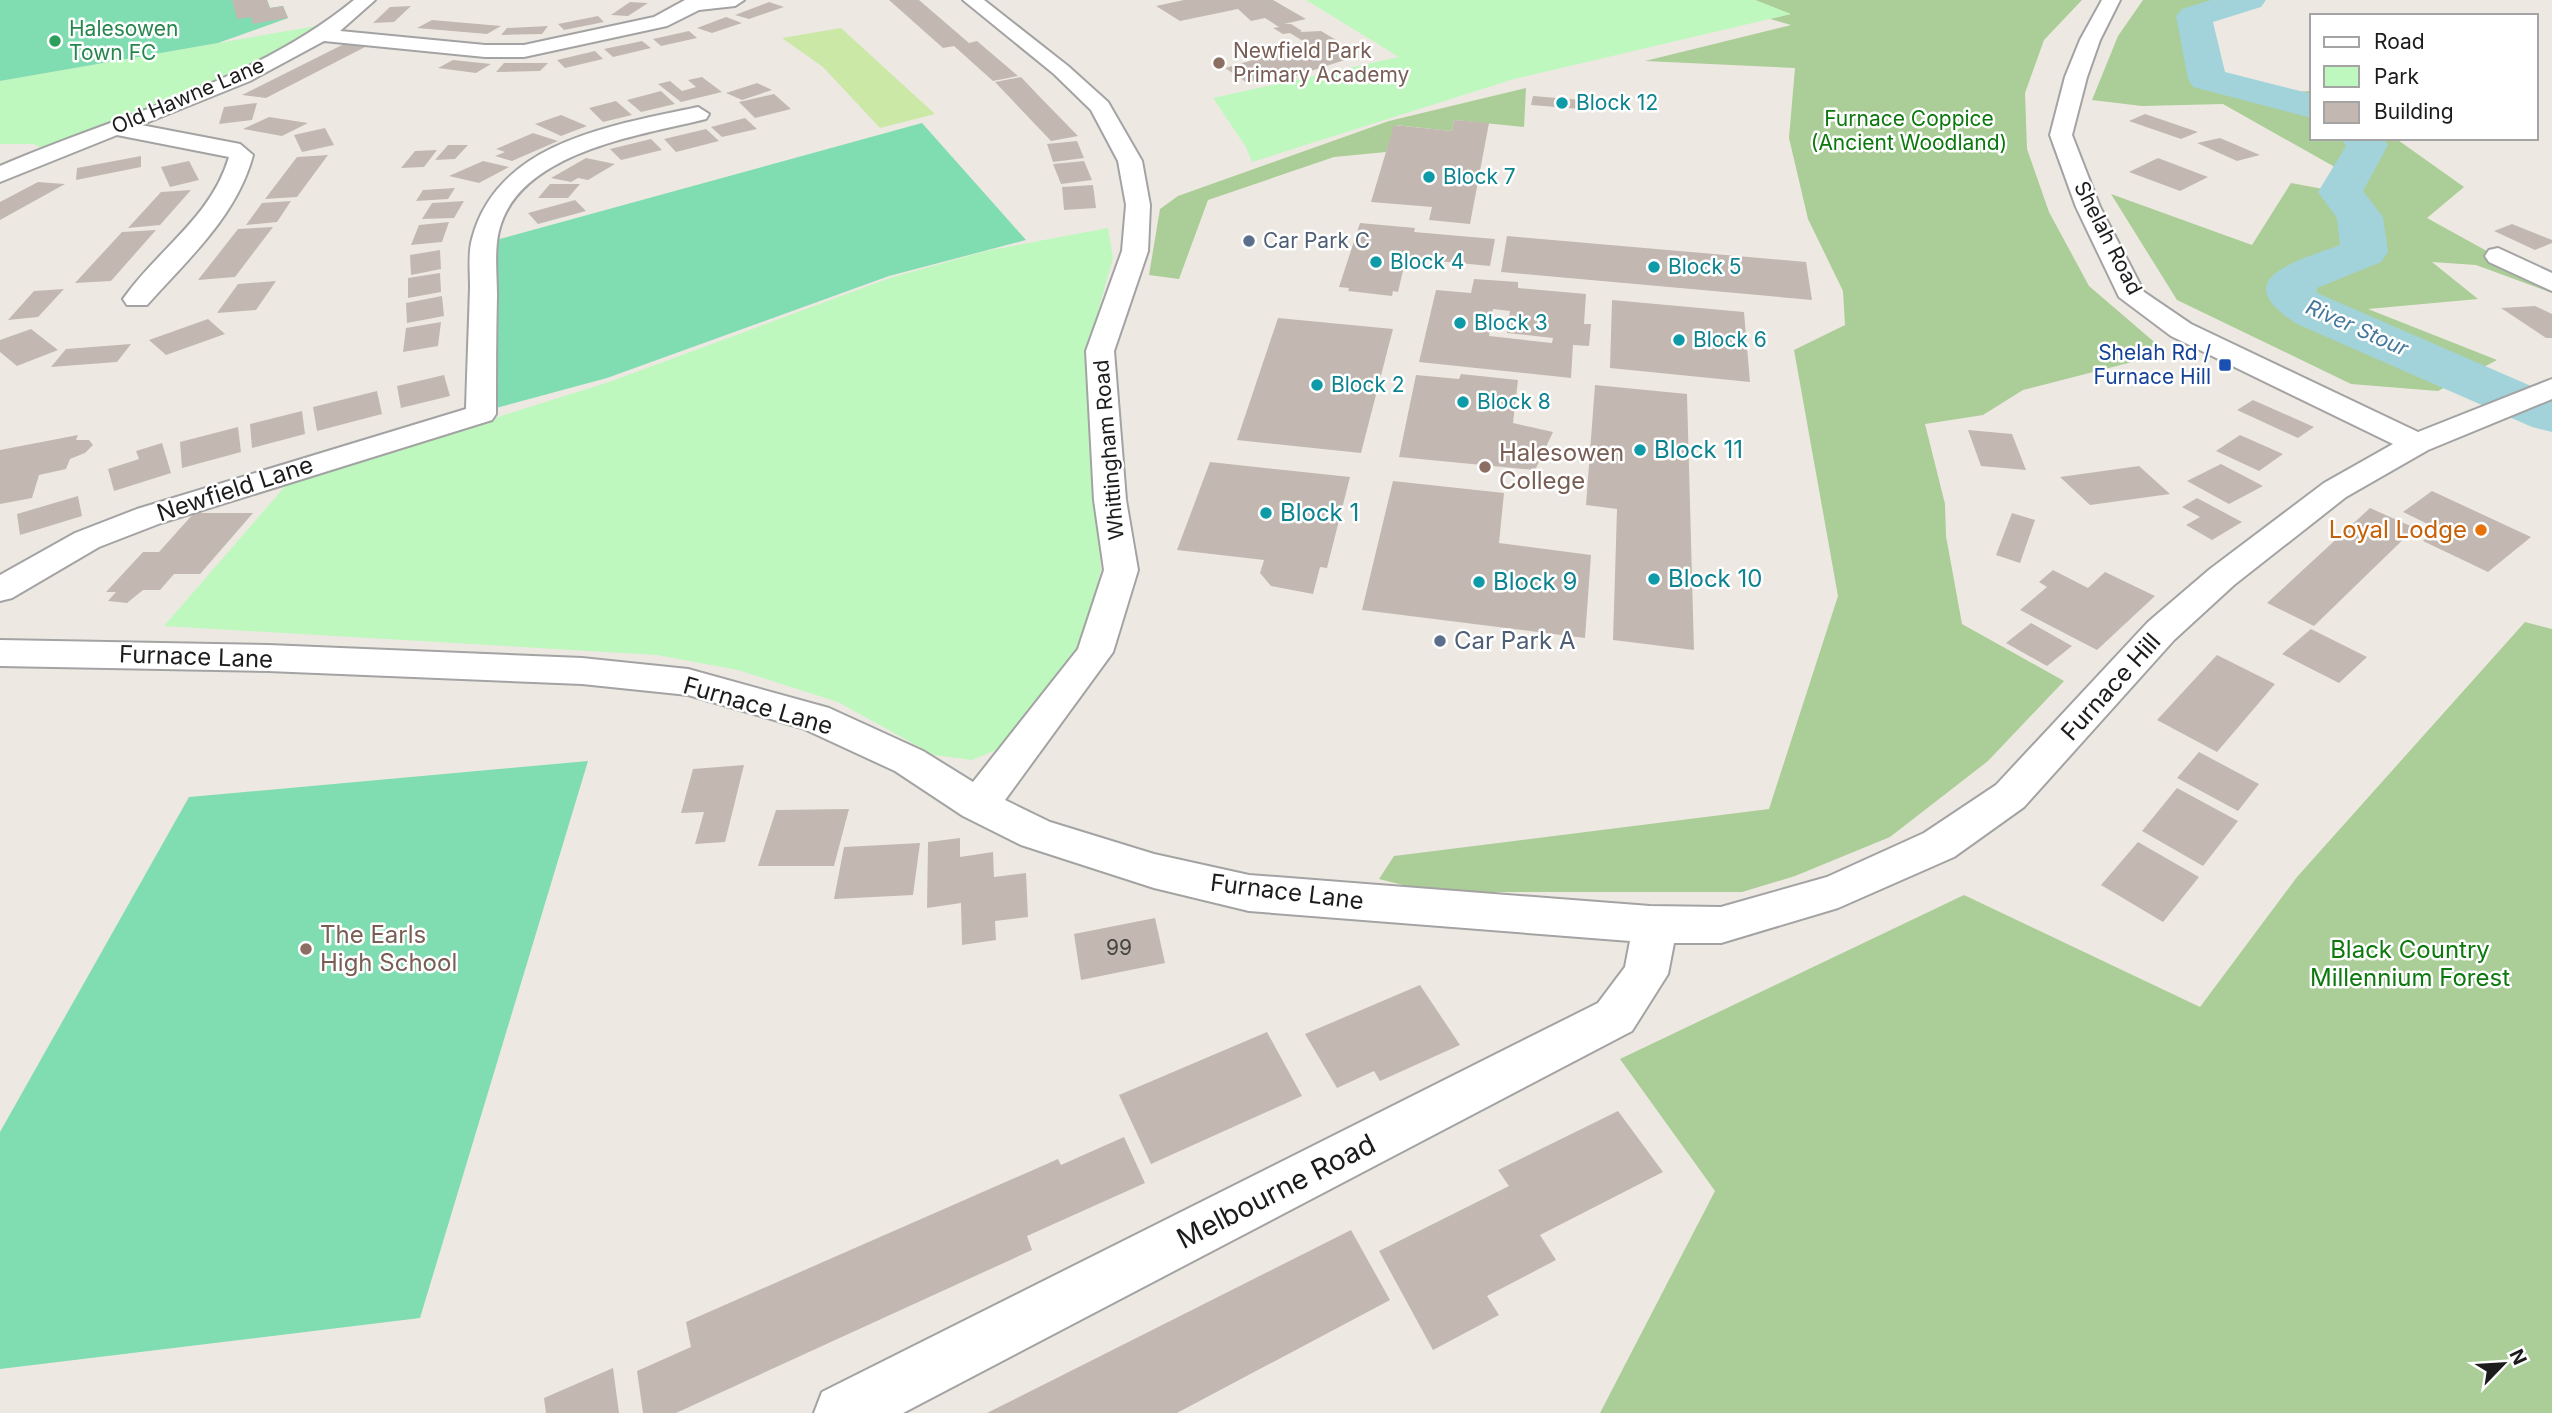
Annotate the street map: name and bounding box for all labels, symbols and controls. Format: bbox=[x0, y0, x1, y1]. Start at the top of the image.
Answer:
legend bbox=[2310, 14, 2538, 140]
place label: Halesowen Town FC bbox=[69, 16, 178, 65]
text: Road bbox=[2374, 29, 2425, 54]
marker: Halesowen Town FC bbox=[47, 33, 63, 49]
place label: Newfield Park Primary Academy bbox=[1233, 38, 1410, 87]
street label: Old Hawne Lane bbox=[108, 52, 268, 139]
marker: Newfield Park Primary Academy bbox=[1211, 55, 1227, 71]
text: Park bbox=[2374, 64, 2419, 89]
place label: Block 12 bbox=[1576, 90, 1658, 115]
marker: Block 12 bbox=[1554, 95, 1570, 111]
text: Building bbox=[2374, 99, 2454, 124]
park label: Furnace Coppice (Ancient Woodland) bbox=[1811, 106, 2007, 155]
place label: Block 7 bbox=[1443, 164, 1516, 189]
marker: Block 7 bbox=[1421, 169, 1437, 185]
street label: Shelah Road bbox=[2069, 177, 2148, 299]
place label: Car Park C bbox=[1263, 228, 1370, 253]
marker: Car Park C bbox=[1241, 233, 1257, 249]
place label: Block 4 bbox=[1390, 249, 1464, 274]
marker: Block 4 bbox=[1368, 254, 1384, 270]
place label: Block 5 bbox=[1668, 254, 1742, 279]
marker: Block 5 bbox=[1646, 259, 1662, 275]
water label: River Stour bbox=[2302, 294, 2413, 362]
place label: Block 3 bbox=[1474, 310, 1548, 335]
marker: Block 3 bbox=[1452, 315, 1468, 331]
place label: Block 6 bbox=[1693, 327, 1767, 352]
marker: Block 6 bbox=[1671, 332, 1687, 348]
place label: Shelah Rd / Furnace Hill bbox=[2093, 340, 2211, 389]
marker: Shelah Rd / Furnace Hill bbox=[2217, 357, 2233, 373]
street label: Whittingham Road bbox=[1088, 359, 1129, 541]
place label: Block 2 bbox=[1331, 372, 1405, 397]
marker: Block 2 bbox=[1309, 377, 1325, 393]
place label: Block 8 bbox=[1477, 389, 1551, 414]
marker: Block 8 bbox=[1455, 394, 1471, 410]
place label: Block 11 bbox=[1654, 435, 1743, 464]
place label: Halesowen College bbox=[1499, 438, 1624, 495]
marker: Block 11 bbox=[1632, 442, 1648, 458]
street label: Newfield Lane bbox=[153, 450, 317, 527]
marker: Halesowen College bbox=[1477, 459, 1493, 475]
place label: Block 1 bbox=[1280, 498, 1359, 527]
marker: Block 1 bbox=[1258, 505, 1274, 521]
place label: Loyal Lodge bbox=[2329, 515, 2467, 544]
marker: Loyal Lodge bbox=[2473, 522, 2489, 538]
place label: Block 10 bbox=[1668, 564, 1762, 593]
place label: Block 9 bbox=[1493, 567, 1577, 596]
marker: Block 10 bbox=[1646, 571, 1662, 587]
marker: Block 9 bbox=[1471, 574, 1487, 590]
place label: Car Park A bbox=[1454, 626, 1576, 655]
street label: Furnace Hill bbox=[2055, 627, 2166, 746]
marker: Car Park A bbox=[1432, 633, 1448, 649]
street label: Furnace Lane bbox=[118, 639, 274, 674]
street label: Furnace Lane bbox=[680, 670, 836, 741]
street label: Furnace Lane bbox=[1209, 868, 1365, 915]
place label: The Earls High School bbox=[320, 920, 457, 977]
house number: 99 bbox=[1106, 935, 1132, 960]
park label: Black Country Millennium Forest bbox=[2310, 935, 2510, 992]
marker: The Earls High School bbox=[298, 941, 314, 957]
street label: Melbourne Road bbox=[1171, 1126, 1381, 1256]
north arrow bbox=[2468, 1329, 2538, 1399]
text: N bbox=[2504, 1346, 2531, 1368]

